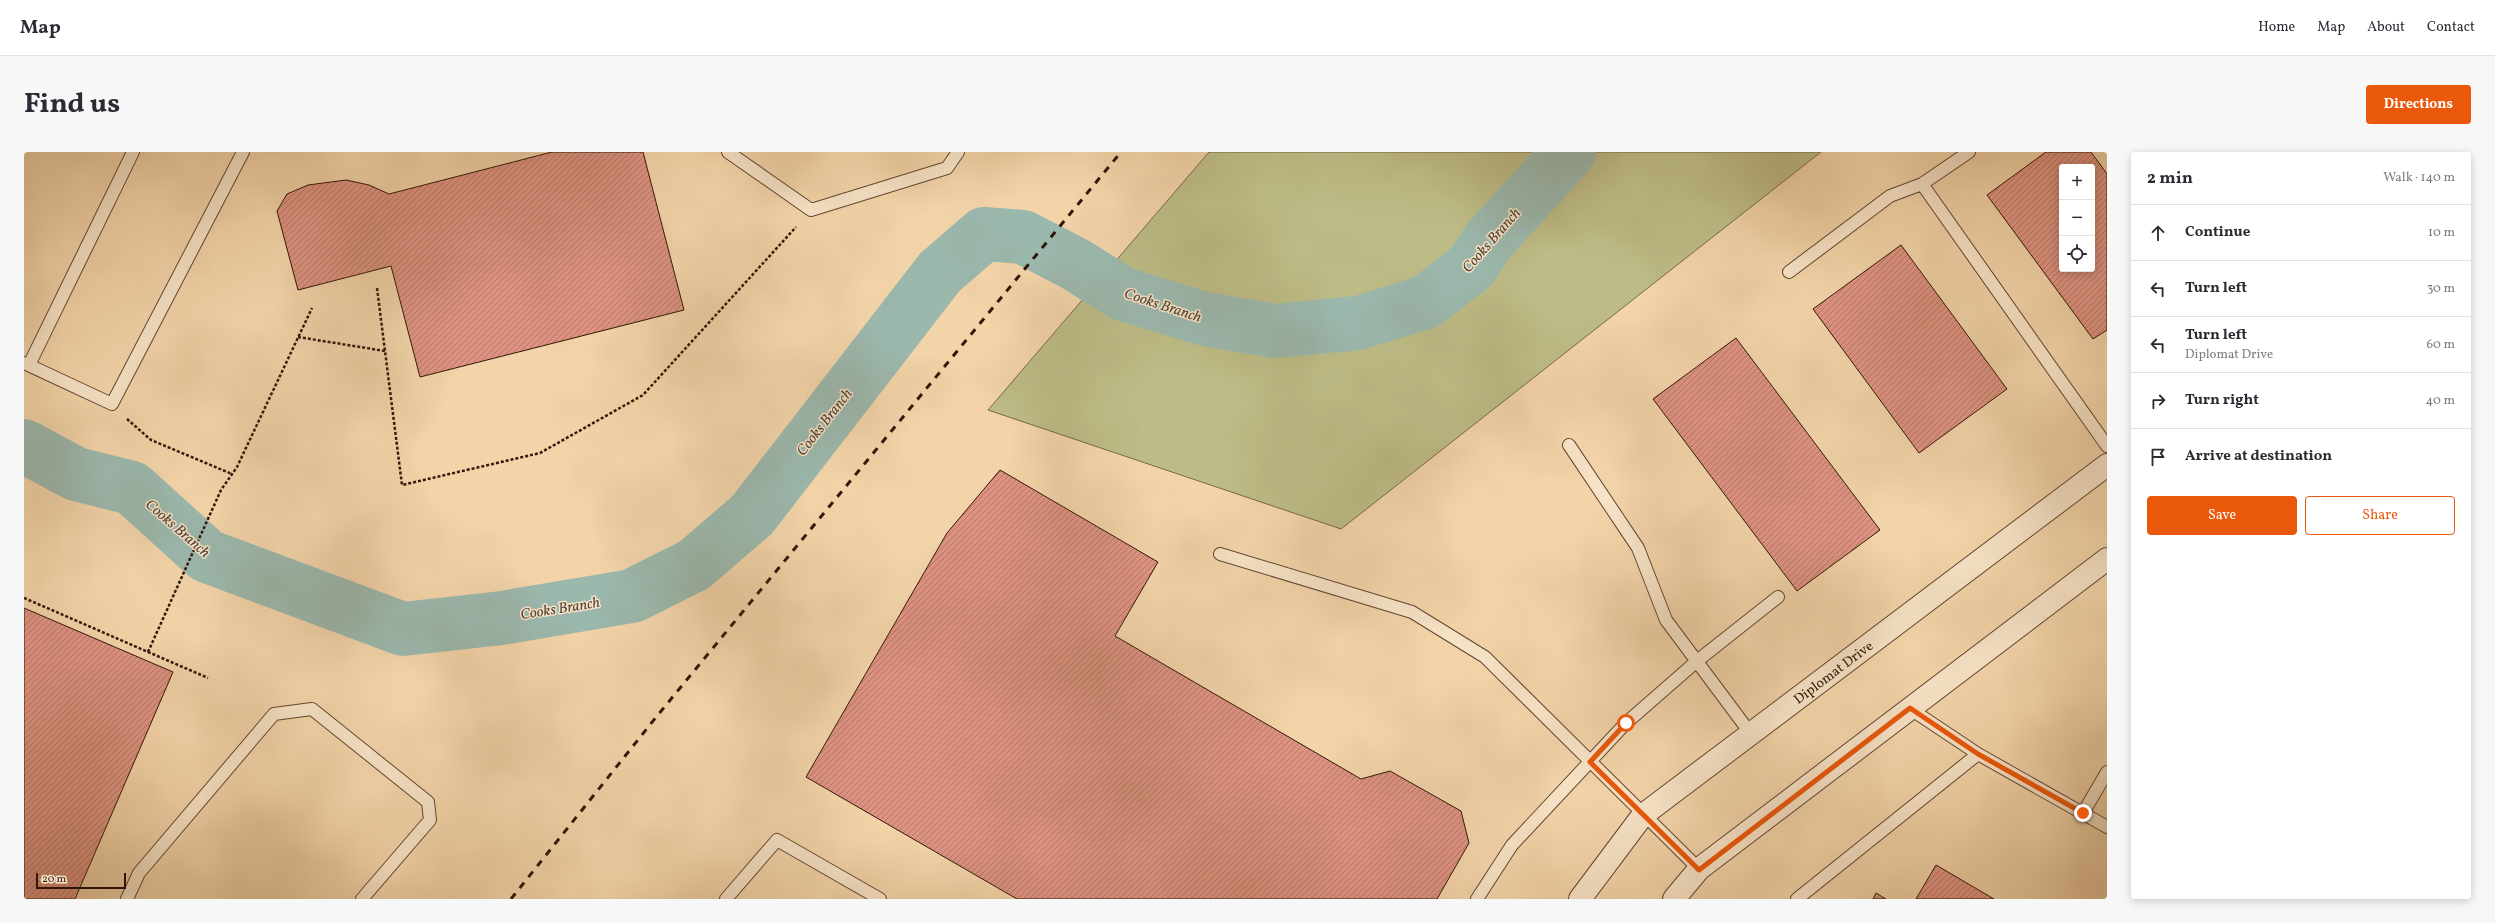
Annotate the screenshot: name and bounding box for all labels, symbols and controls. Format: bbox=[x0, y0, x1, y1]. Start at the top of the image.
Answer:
text: Map bbox=[20, 15, 61, 41]
text: Home bbox=[2258, 18, 2295, 37]
text: Map bbox=[2317, 18, 2345, 37]
text: About bbox=[2367, 18, 2405, 37]
text: Contact bbox=[2427, 18, 2475, 37]
text: Find us bbox=[24, 85, 120, 124]
button: Directions bbox=[2366, 85, 2471, 124]
map controls bbox=[2059, 164, 2095, 272]
button: + bbox=[2059, 164, 2095, 200]
text: 2 min bbox=[2147, 167, 2193, 190]
text: Walk · 140 m bbox=[2383, 169, 2455, 187]
button: − bbox=[2059, 200, 2095, 236]
water label: Cooks Branch bbox=[1458, 204, 1526, 278]
icon: ahead bbox=[2147, 222, 2169, 244]
text: Continue bbox=[2185, 222, 2250, 243]
text: 10 m bbox=[2428, 224, 2455, 242]
button: locate bbox=[2059, 236, 2095, 272]
icon: left bbox=[2147, 278, 2169, 300]
text: Turn left bbox=[2185, 278, 2247, 299]
text: 30 m bbox=[2427, 280, 2455, 298]
water label: Cooks Branch bbox=[1121, 284, 1204, 329]
text: Turn left bbox=[2185, 325, 2247, 346]
icon: left bbox=[2147, 334, 2169, 356]
text: 60 m bbox=[2427, 336, 2455, 354]
text: Diplomat Drive bbox=[2185, 346, 2273, 364]
water label: Cooks Branch bbox=[792, 385, 858, 461]
icon: right bbox=[2147, 390, 2169, 412]
text: Turn right bbox=[2185, 390, 2259, 411]
text: 40 m bbox=[2426, 392, 2455, 410]
icon: arrive bbox=[2147, 446, 2169, 468]
text: Arrive at destination bbox=[2185, 446, 2332, 467]
water label: Cooks Branch bbox=[140, 495, 214, 563]
button: Save bbox=[2147, 496, 2297, 535]
button: Share bbox=[2305, 496, 2455, 535]
water label: Cooks Branch bbox=[519, 593, 601, 626]
street label: Diplomat Drive bbox=[1790, 637, 1878, 709]
route start bbox=[1617, 714, 1635, 732]
route end bbox=[2074, 804, 2092, 822]
scale bar bbox=[36, 871, 126, 890]
text: 20 m bbox=[42, 872, 66, 887]

